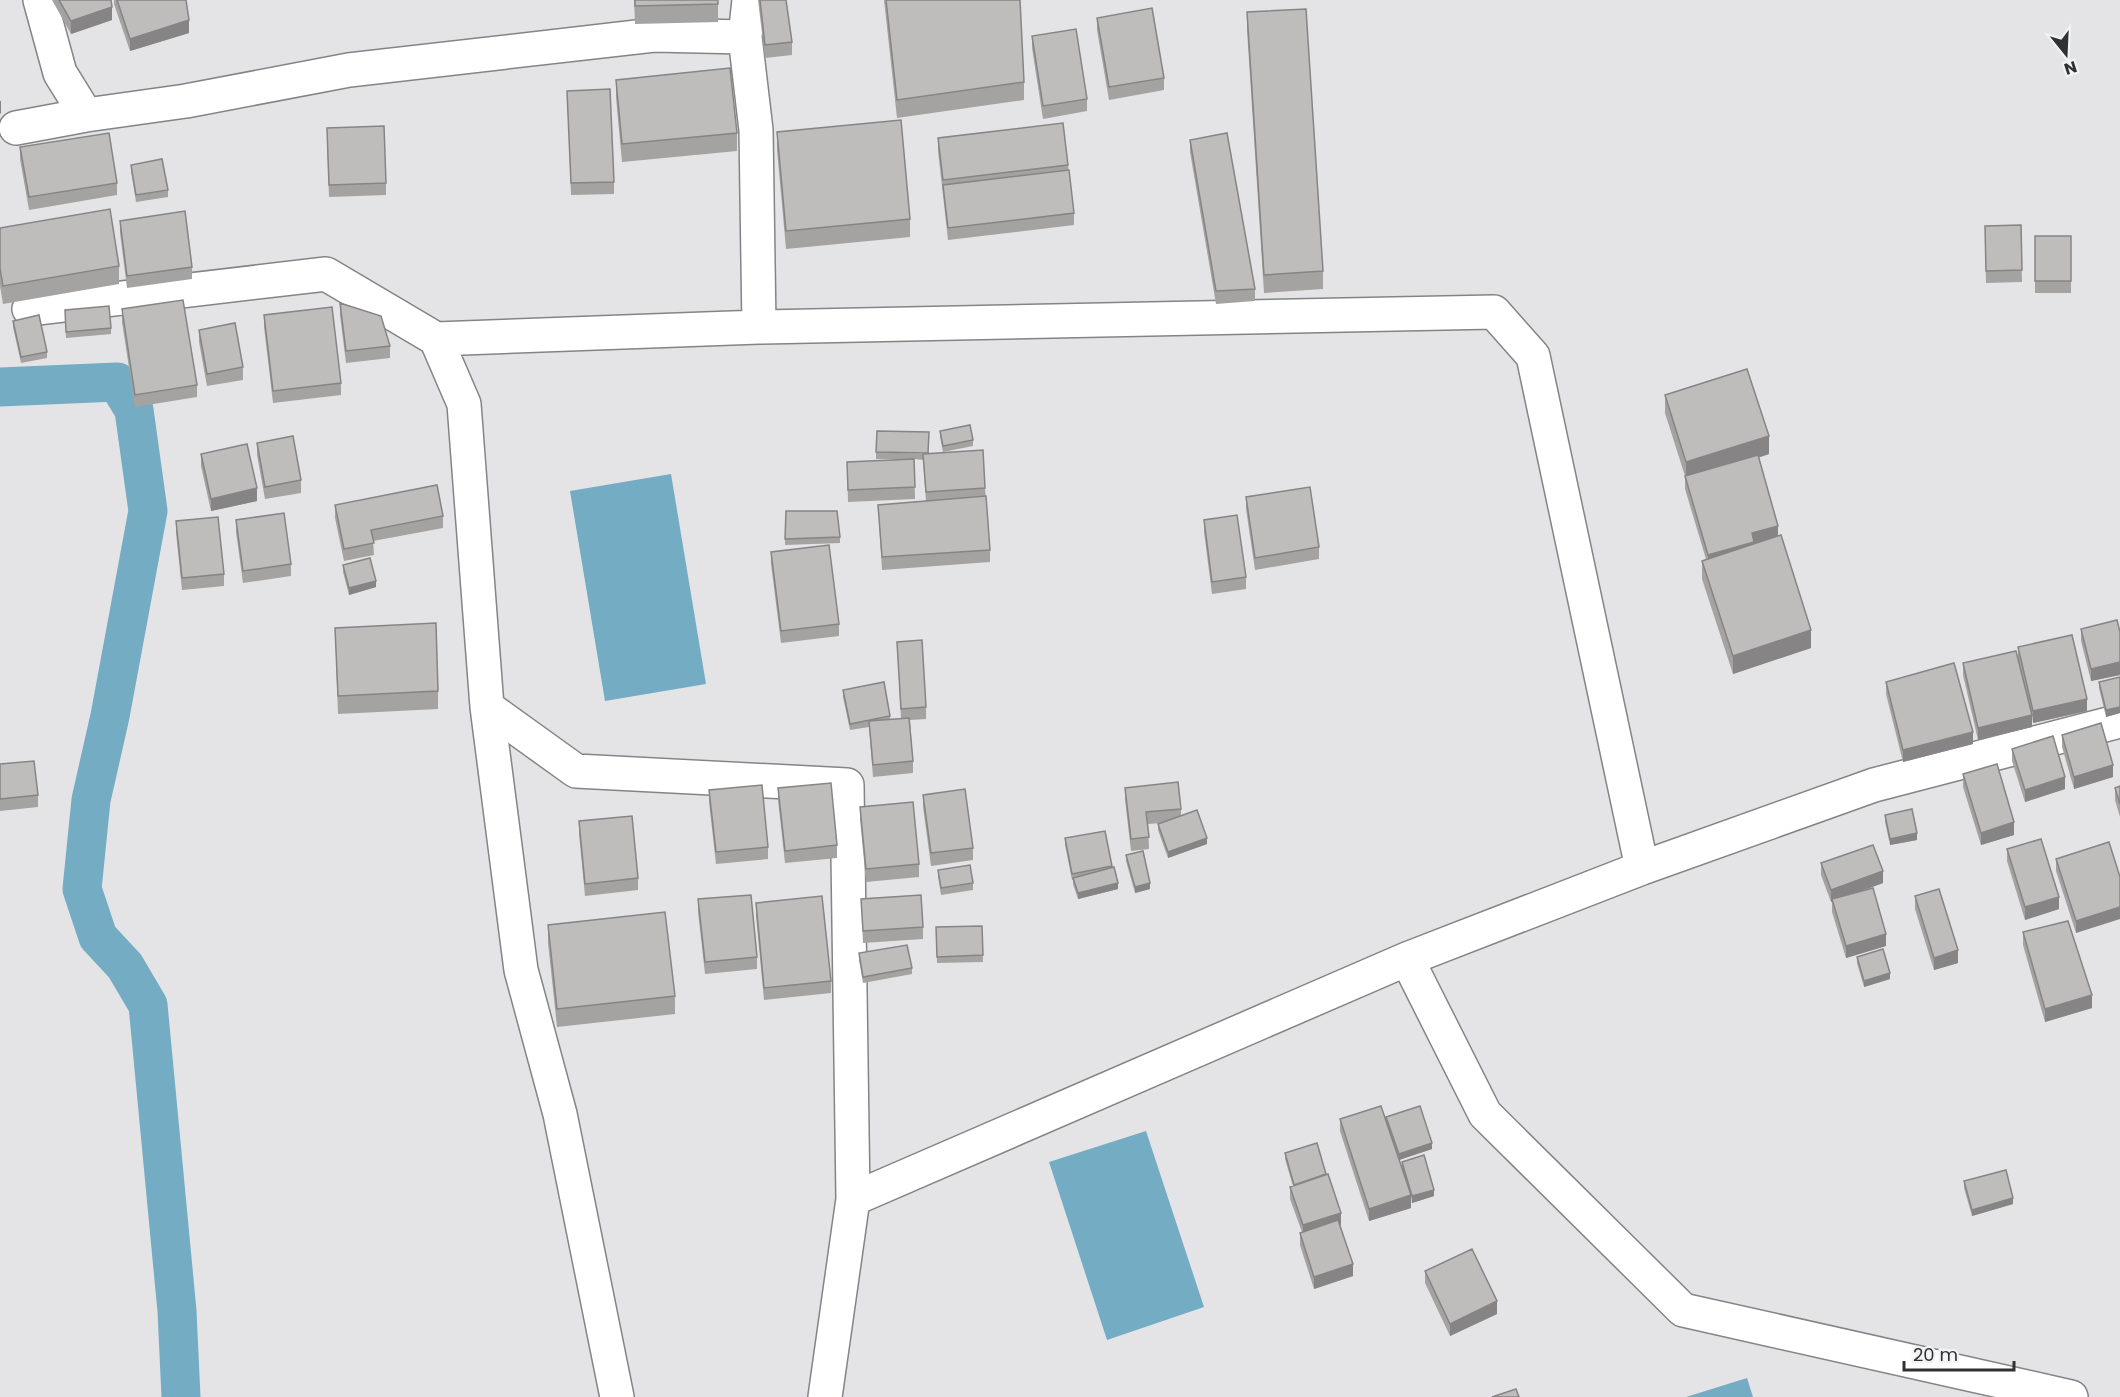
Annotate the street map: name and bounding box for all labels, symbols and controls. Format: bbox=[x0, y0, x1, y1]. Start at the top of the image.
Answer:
north arrow bbox=[2036, 24, 2096, 84]
text: N bbox=[2061, 55, 2080, 81]
scale bar bbox=[1904, 1334, 2014, 1372]
text: 20 m bbox=[1913, 1342, 1958, 1367]

